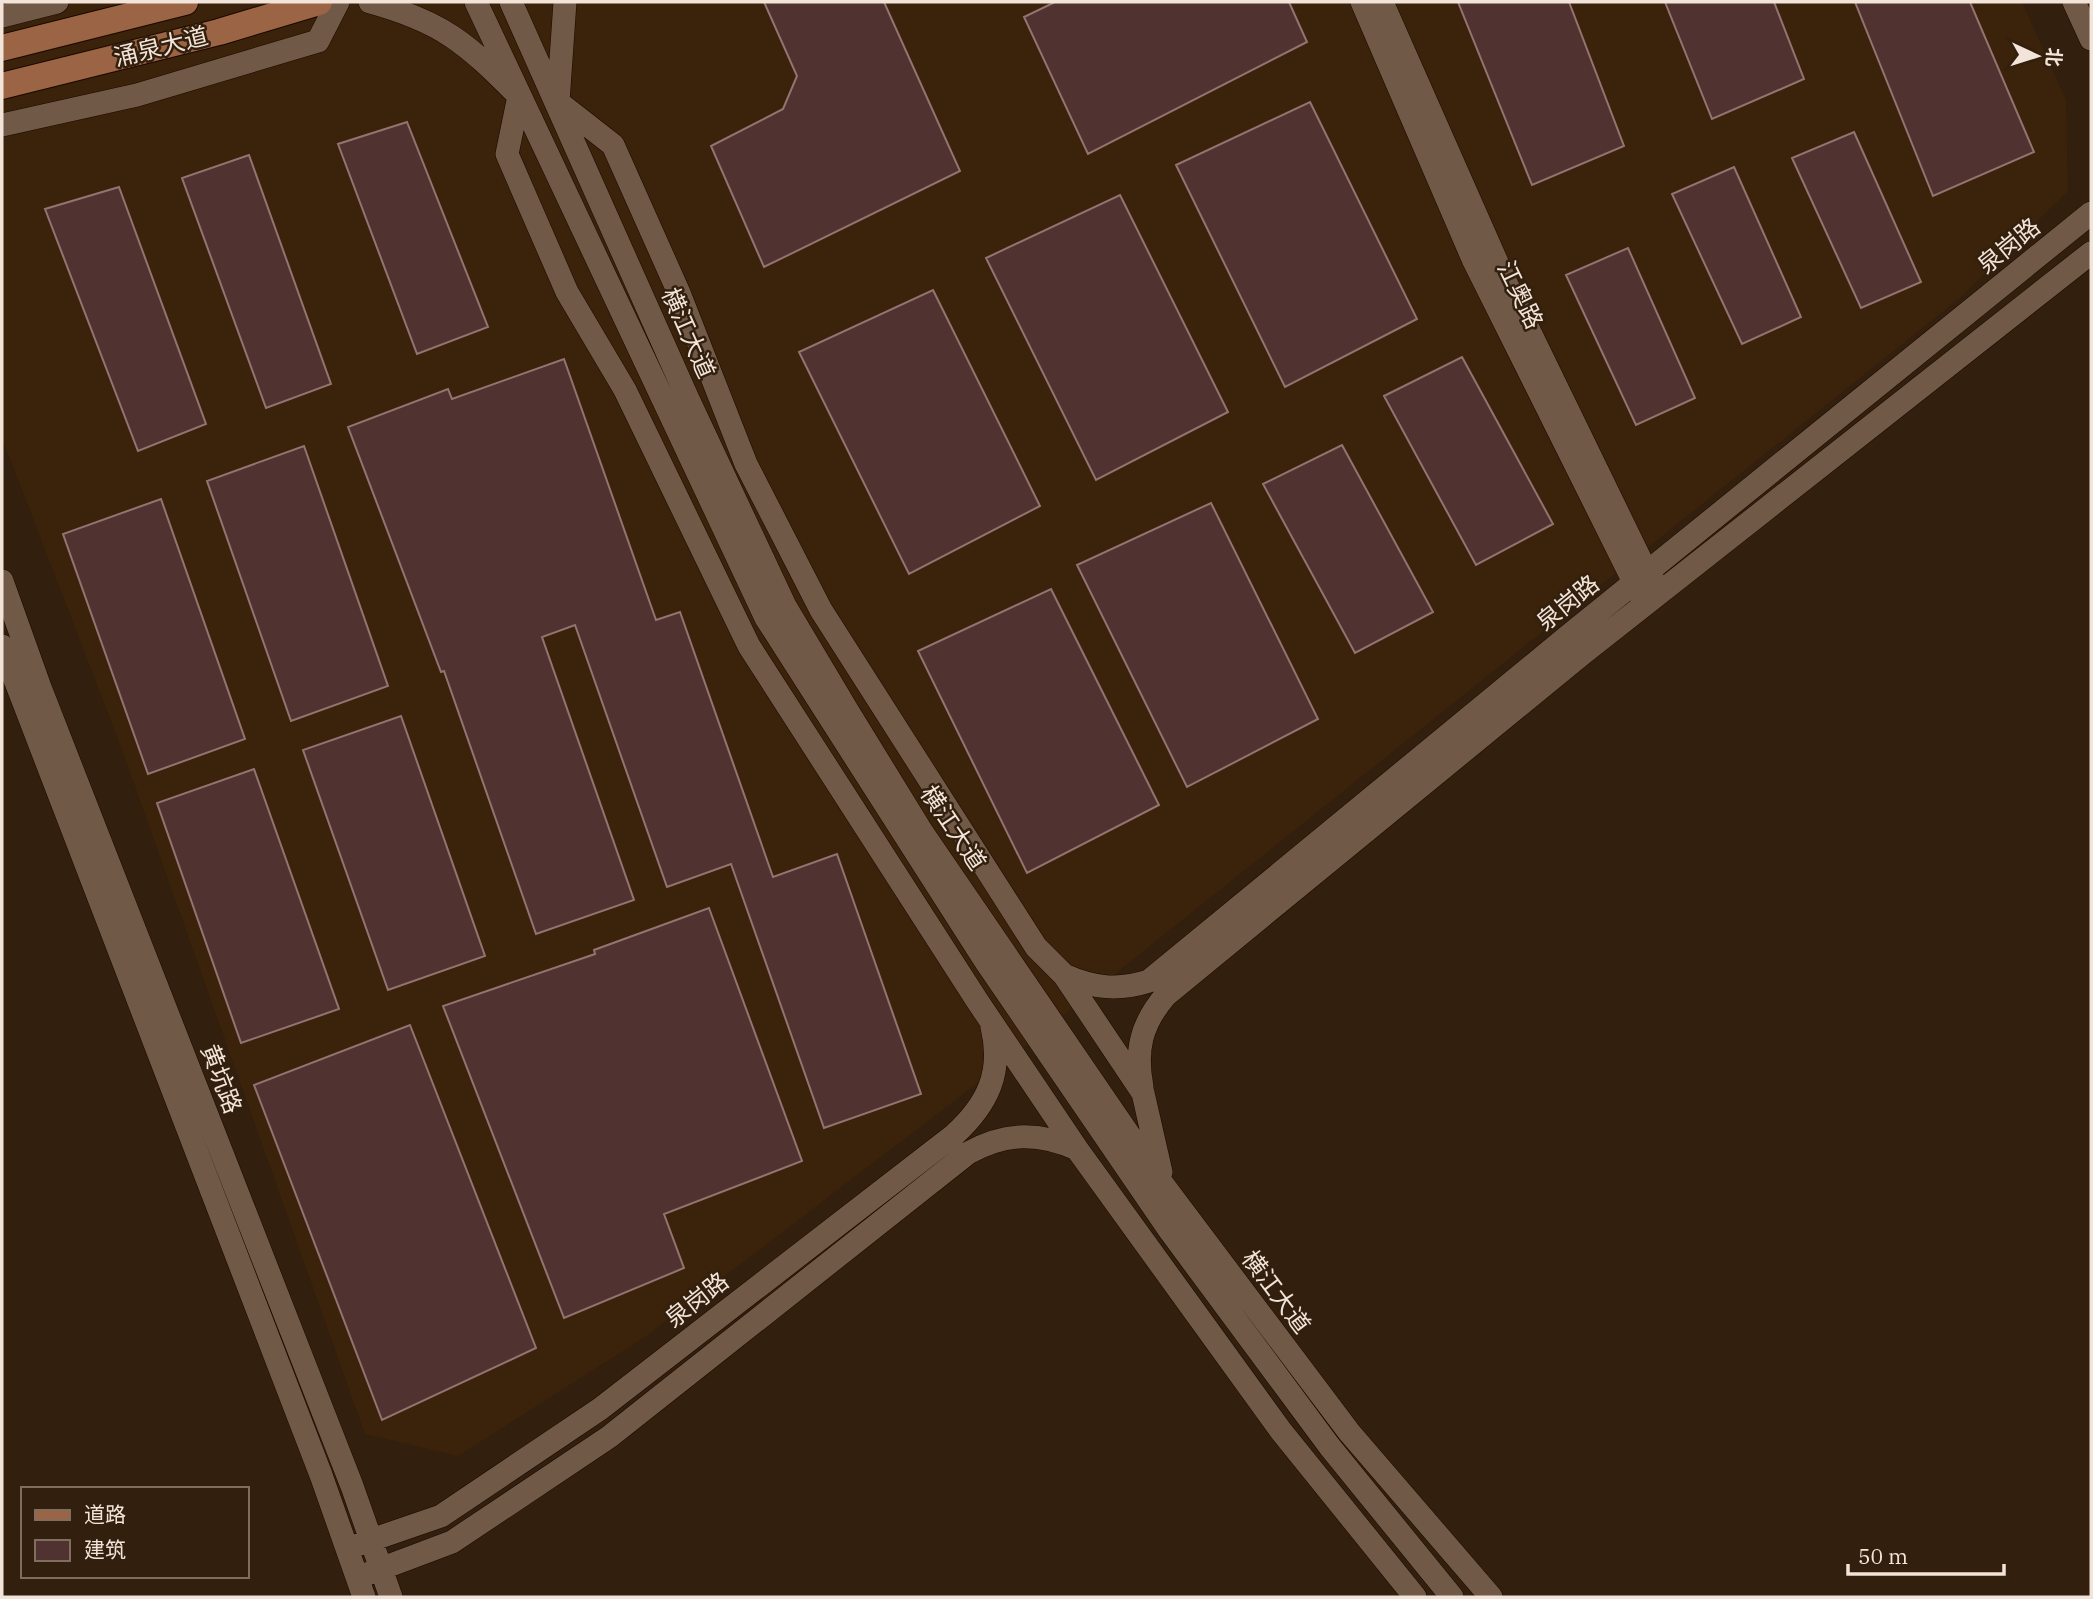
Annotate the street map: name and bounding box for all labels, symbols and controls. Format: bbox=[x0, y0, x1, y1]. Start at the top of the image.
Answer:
street label: 涌泉大道 bbox=[110, 19, 211, 73]
north arrow bbox=[2002, 21, 2072, 91]
text: 北 bbox=[2041, 47, 2067, 68]
street label: 泉岗路 bbox=[1970, 210, 2046, 280]
street label: 江奥路 bbox=[1491, 255, 1551, 334]
street label: 横江大道 bbox=[655, 282, 723, 383]
street label: 泉岗路 bbox=[1529, 567, 1605, 637]
street label: 横江大道 bbox=[914, 779, 994, 876]
street label: 黄坑路 bbox=[194, 1039, 250, 1118]
street label: 横江大道 bbox=[1235, 1243, 1318, 1339]
street label: 泉岗路 bbox=[658, 1264, 735, 1334]
legend bbox=[21, 1487, 248, 1578]
text: 道路 bbox=[84, 1500, 126, 1528]
scale bar bbox=[1848, 1532, 2004, 1576]
text: 建筑 bbox=[84, 1535, 126, 1563]
text: 50 m bbox=[1858, 1542, 1908, 1570]

